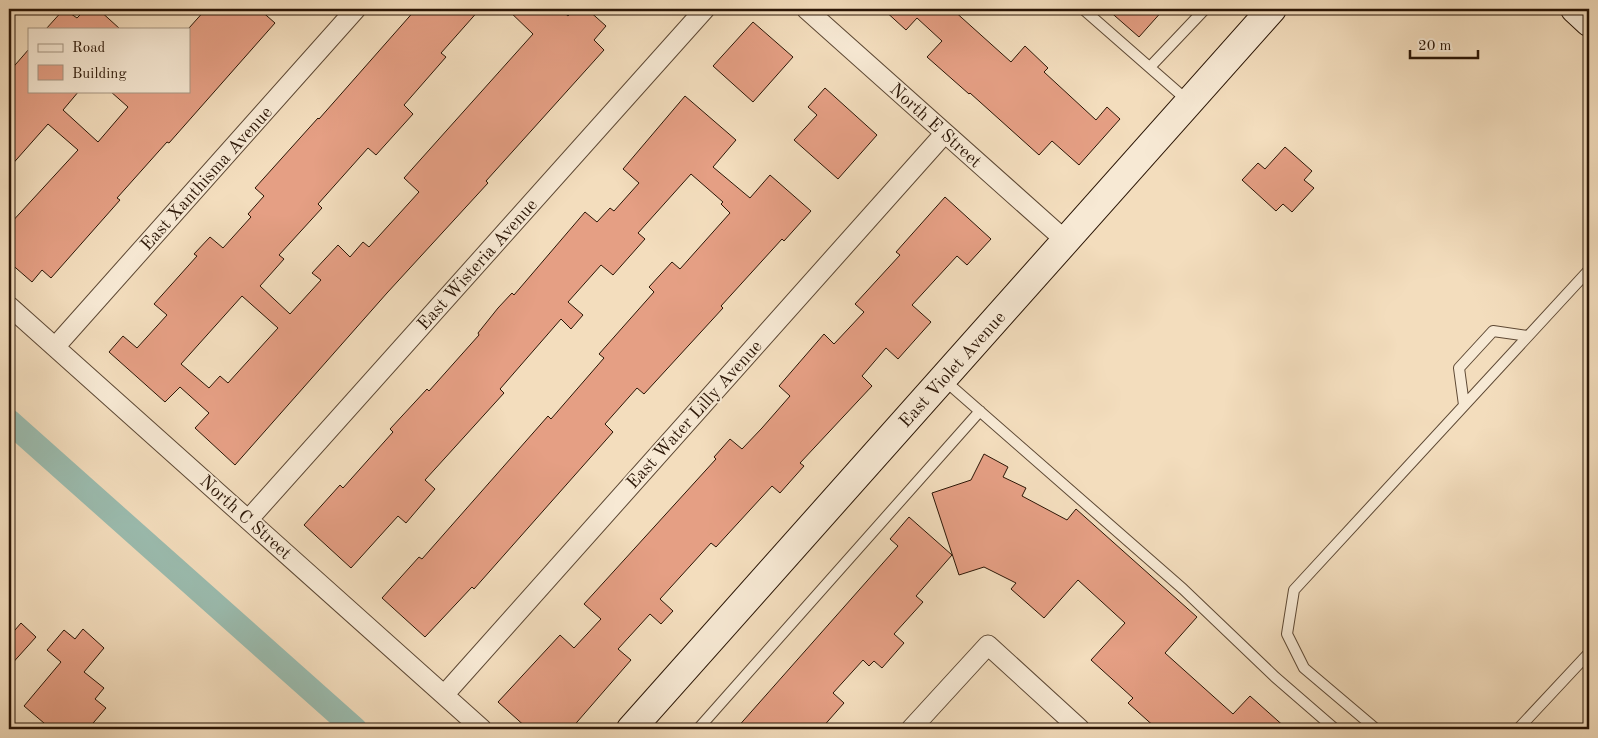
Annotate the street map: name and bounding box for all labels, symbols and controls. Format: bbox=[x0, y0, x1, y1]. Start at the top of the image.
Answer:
legend bbox=[28, 28, 190, 92]
scale bar bbox=[1410, 28, 1478, 60]
text: 20 m bbox=[1418, 39, 1452, 54]
text: Road bbox=[72, 41, 106, 56]
text: Building bbox=[72, 67, 127, 82]
street label: North E Street bbox=[886, 80, 985, 171]
street label: East Xanthisma Avenue bbox=[138, 103, 276, 254]
street label: East Wisteria Avenue bbox=[414, 196, 541, 334]
street label: East Violet Avenue bbox=[896, 308, 1009, 431]
street label: East Water Lilly Avenue bbox=[624, 337, 766, 492]
street label: North C Street bbox=[196, 472, 294, 563]

